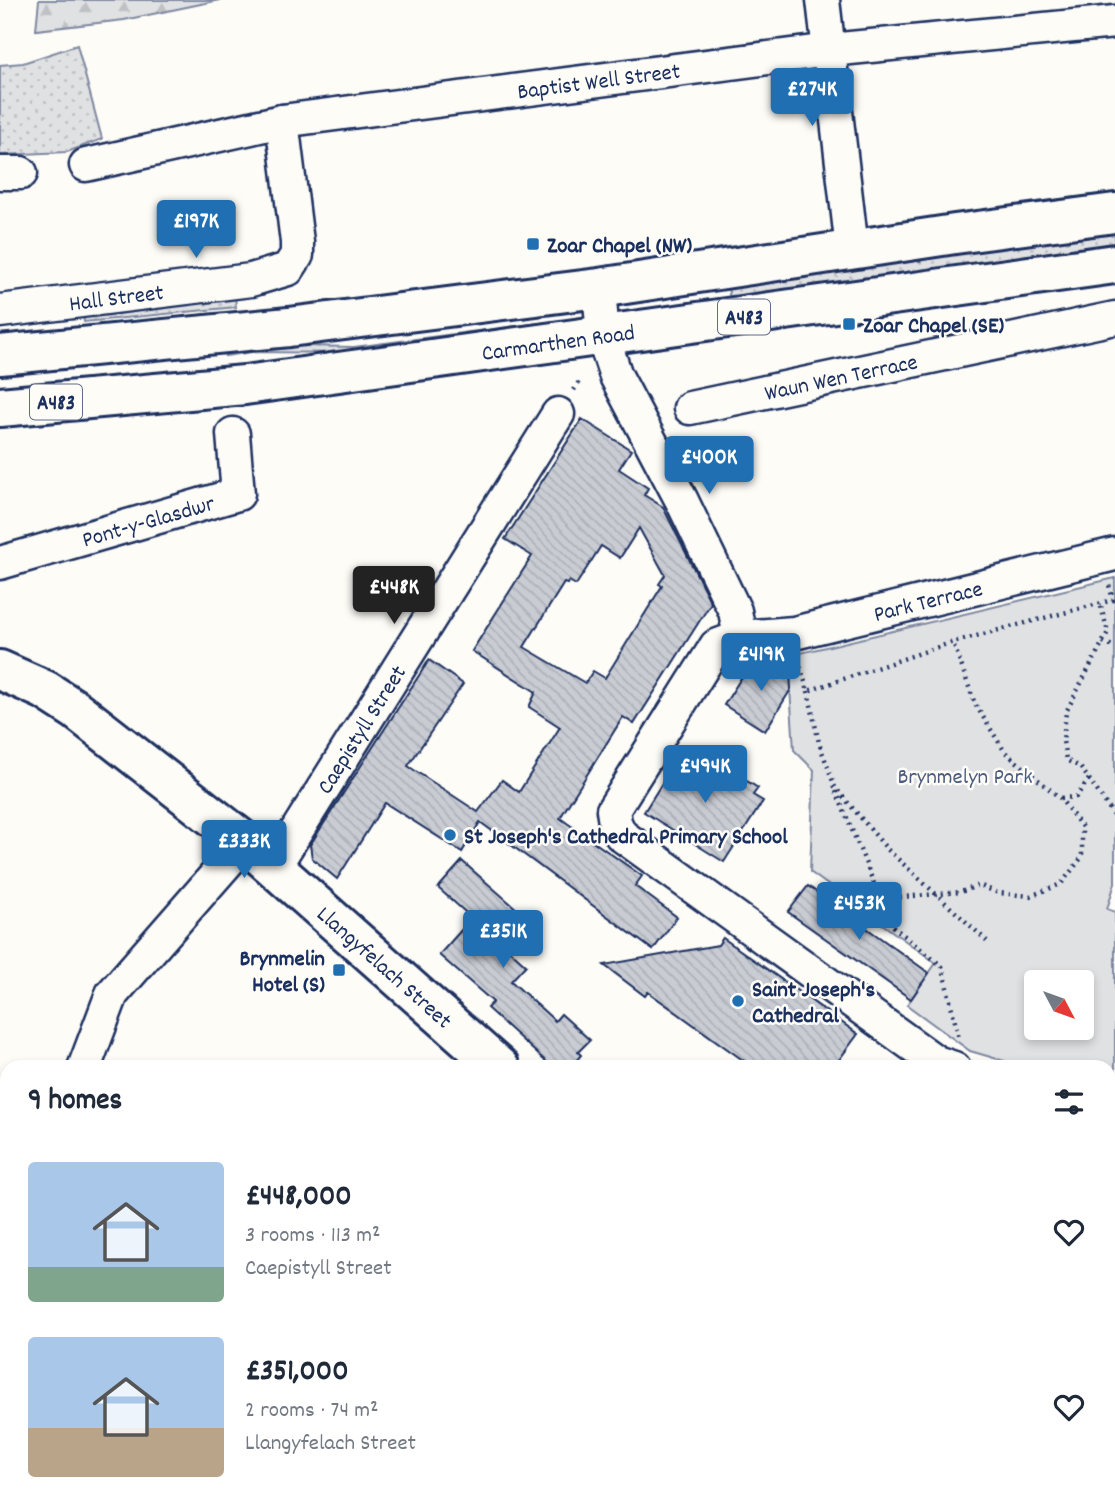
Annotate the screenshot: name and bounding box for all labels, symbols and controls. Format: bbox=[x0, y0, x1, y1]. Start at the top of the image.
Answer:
street label: Baptist Well Street bbox=[515, 57, 682, 110]
pin: £274K bbox=[763, 68, 861, 128]
text: £274K bbox=[787, 74, 837, 107]
pin: £197K bbox=[147, 201, 245, 260]
text: £197K bbox=[173, 206, 219, 239]
place label: Zoar Chapel (NW) bbox=[547, 231, 692, 264]
marker: Zoar Chapel (NW) bbox=[525, 236, 541, 252]
street label: Hall Street bbox=[67, 278, 166, 322]
road number: A483 bbox=[718, 300, 770, 334]
place label: Zoar Chapel (SE) bbox=[863, 311, 1004, 344]
marker: Zoar Chapel (SE) bbox=[841, 316, 857, 332]
street label: Carmarthen Road bbox=[480, 318, 637, 372]
street label: Waun Wen Terrace bbox=[762, 347, 921, 412]
road number: A483 bbox=[30, 384, 82, 420]
pin: £400K bbox=[660, 436, 758, 496]
text: £400K bbox=[681, 442, 737, 475]
street label: Pont-y-Glasdwr bbox=[79, 488, 220, 558]
pin: £448K bbox=[345, 566, 443, 626]
text: £448K bbox=[369, 572, 419, 605]
street label: Park Terrace bbox=[871, 574, 986, 633]
pin: £419K bbox=[712, 634, 810, 693]
text: £419K bbox=[737, 639, 785, 672]
street label: Caepistyll Street bbox=[311, 660, 417, 802]
pin: £494K bbox=[656, 746, 754, 805]
text: £494K bbox=[679, 751, 731, 784]
park label: Brynmelyn Park bbox=[897, 762, 1033, 795]
pin: £333K bbox=[195, 820, 293, 880]
place label: St Joseph's Cathedral Primary School bbox=[464, 822, 788, 855]
text: £333K bbox=[218, 826, 270, 859]
marker: St Joseph's Cathedral Primary School bbox=[442, 827, 458, 843]
pin: £453K bbox=[810, 883, 908, 942]
text: £453K bbox=[833, 888, 885, 921]
street label: Llangyfelach Street bbox=[308, 900, 458, 1038]
pin: £351K bbox=[454, 911, 552, 970]
text: £351K bbox=[479, 916, 527, 949]
place label: Brynmelin Hotel (S) bbox=[239, 944, 325, 1003]
marker: Brynmelin Hotel (S) bbox=[331, 962, 347, 978]
north arrow bbox=[1024, 970, 1094, 1040]
map controls bbox=[1024, 970, 1094, 1040]
place label: Saint Joseph's Cathedral bbox=[752, 975, 876, 1034]
marker: Saint Joseph's Cathedral bbox=[730, 993, 746, 1009]
text: 9 homes bbox=[28, 1081, 122, 1124]
icon: filters bbox=[1050, 1083, 1088, 1121]
text: £448,000 bbox=[245, 1177, 352, 1220]
icon: home bbox=[84, 1190, 168, 1274]
icon: heart bbox=[1050, 1213, 1088, 1251]
text: 3 rooms · 113 m² bbox=[245, 1220, 381, 1253]
text: Caepistyll Street bbox=[245, 1253, 392, 1286]
text: £351,000 bbox=[245, 1352, 349, 1395]
icon: home bbox=[84, 1365, 168, 1449]
icon: heart bbox=[1050, 1388, 1088, 1426]
text: 2 rooms · 74 m² bbox=[245, 1395, 378, 1428]
text: Llangyfelach Street bbox=[245, 1428, 416, 1461]

